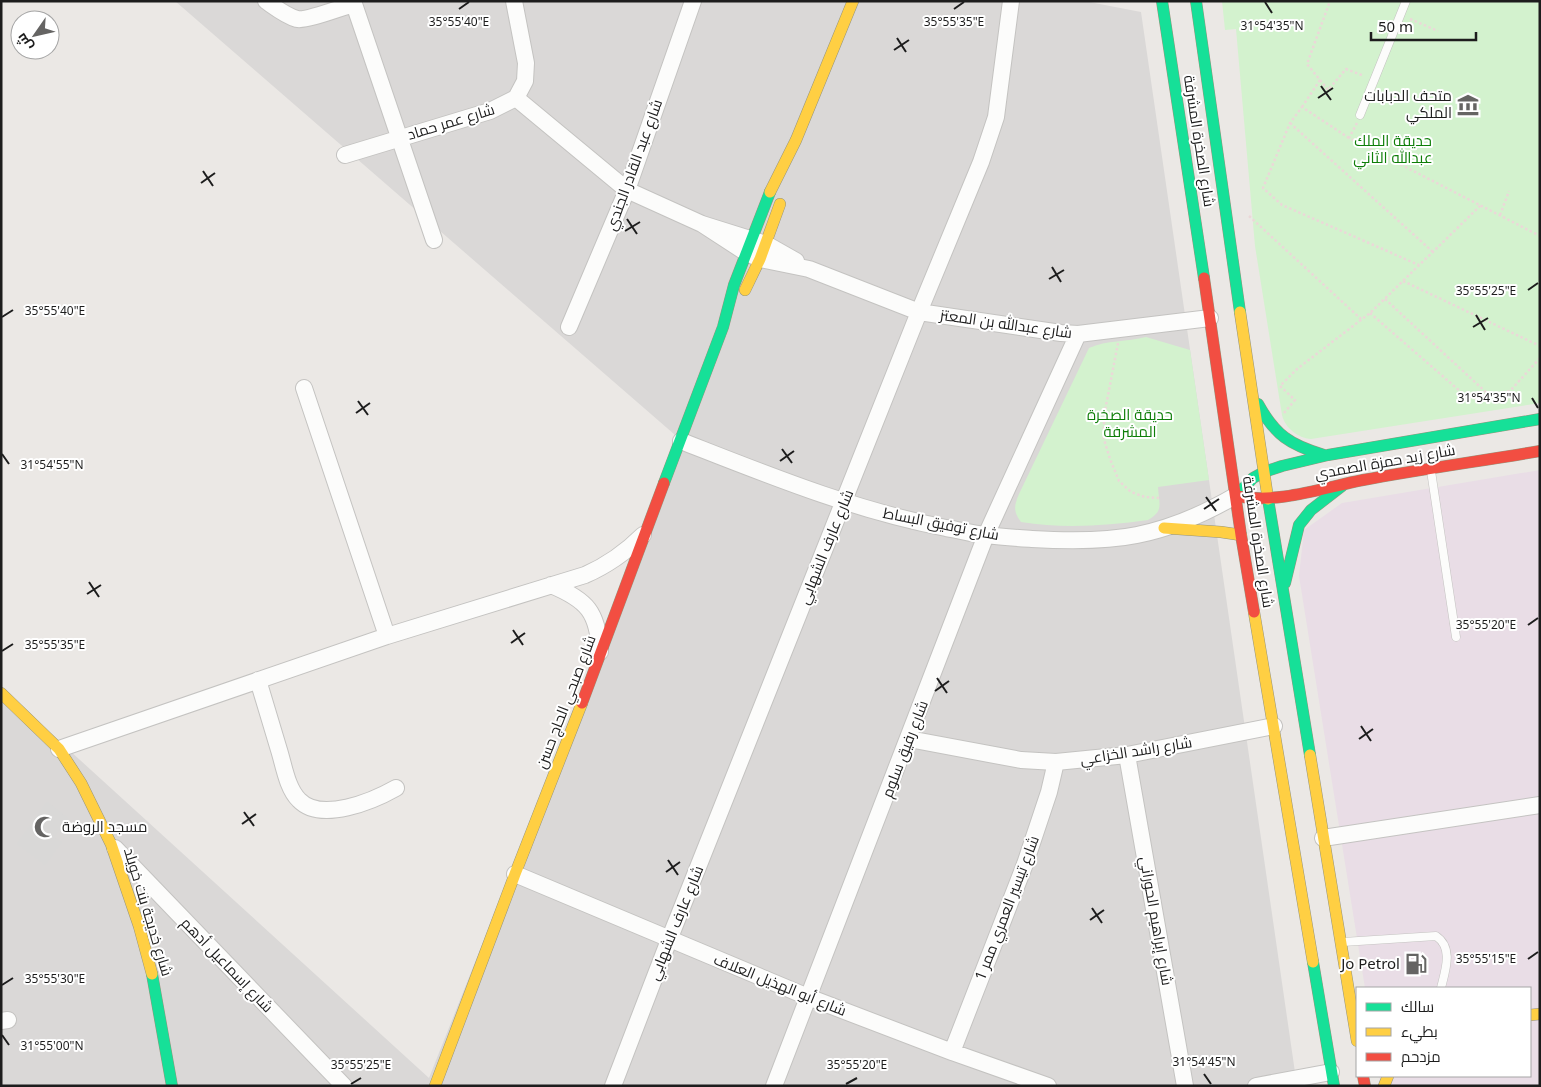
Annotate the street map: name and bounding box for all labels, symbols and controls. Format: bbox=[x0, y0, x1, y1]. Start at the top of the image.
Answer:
north arrow bbox=[10, 10, 60, 60]
scale bar bbox=[1371, 10, 1476, 42]
text: 35°55'40"E bbox=[429, 13, 489, 30]
text: 35°55'35"E bbox=[924, 13, 984, 30]
text: 50 m bbox=[1378, 16, 1413, 36]
text: 31°54'35"N bbox=[1240, 17, 1304, 34]
text: ش bbox=[11, 30, 37, 55]
street label: شارع الصخرة المشرفة bbox=[1178, 73, 1220, 209]
place label: متحف الدبابات الملكي bbox=[1364, 85, 1452, 125]
museum icon: متحف الدبابات الملكي bbox=[1455, 92, 1481, 118]
street label: شارع عبد القادر الجندي bbox=[600, 96, 669, 234]
street label: شارع عمر حماد bbox=[405, 98, 497, 146]
park label: حديقة الملك عبدالله الثاني bbox=[1353, 130, 1433, 170]
text: 35°55'25"E bbox=[1456, 282, 1516, 299]
text: 35°55'40"E bbox=[25, 302, 85, 319]
street label: شارع عبدالله بن المعتز bbox=[938, 304, 1073, 344]
text: 31°54'35"N bbox=[1457, 389, 1521, 406]
park label: حديقة الصخرة المشرفة bbox=[1087, 404, 1173, 441]
street label: شارع زيد حمزة الصمدي bbox=[1313, 439, 1457, 486]
text: 31°54'55"N bbox=[20, 456, 84, 473]
street label: شارع الصخرة المشرفة bbox=[1237, 474, 1279, 610]
street label: شارع عارف الشهابي bbox=[793, 486, 860, 608]
street label: شارع توفيق البساط bbox=[881, 502, 1001, 546]
text: 35°55'20"E bbox=[1456, 616, 1516, 633]
street label: شارع صبحي الحاج حسن bbox=[530, 632, 603, 772]
text: 35°55'35"E bbox=[25, 636, 85, 653]
street label: شارع رفيق سلوم bbox=[876, 697, 934, 801]
street label: شارع راشد الخزاعي bbox=[1078, 731, 1194, 772]
mosque icon: مسجد الروضة bbox=[32, 814, 58, 840]
place label: مسجد الروضة bbox=[62, 816, 147, 836]
street label: شارع تيسير العمري ممر 1 bbox=[969, 832, 1046, 984]
street label: شارع خديجة بنت خويلد bbox=[118, 845, 178, 979]
street label: شارع إبراهيم الحوراني bbox=[1133, 855, 1178, 987]
street label: شارع عارف الشهابي bbox=[643, 862, 710, 984]
street label: شارع إسماعيل أدهم bbox=[176, 912, 278, 1018]
street label: شارع أبو الهذيل العلاف bbox=[710, 948, 850, 1022]
text: 35°55'15"E bbox=[1456, 950, 1516, 967]
fuel station icon: Jo Petrol bbox=[1403, 951, 1429, 977]
place label: Jo Petrol bbox=[1339, 953, 1400, 973]
text: 35°55'30"E bbox=[25, 970, 85, 987]
legend bbox=[1356, 987, 1531, 1077]
text: سالك bbox=[1401, 996, 1434, 1016]
text: بطيء bbox=[1401, 1021, 1438, 1044]
text: 31°55'00"N bbox=[20, 1037, 84, 1054]
text: مزدحم bbox=[1401, 1046, 1441, 1067]
text: 31°54'45"N bbox=[1172, 1053, 1236, 1070]
text: 35°55'25"E bbox=[331, 1056, 391, 1073]
text: 35°55'20"E bbox=[827, 1056, 887, 1073]

